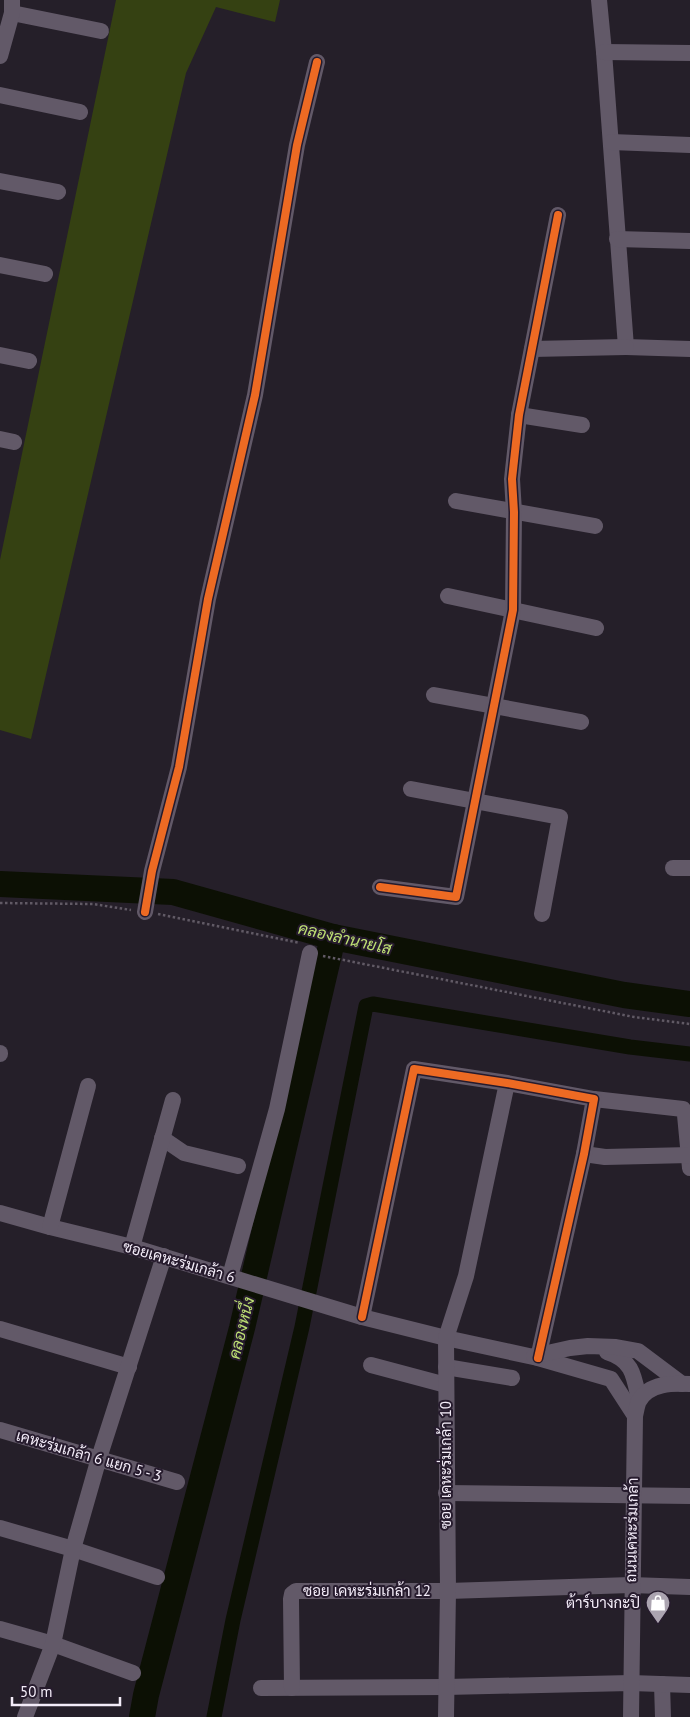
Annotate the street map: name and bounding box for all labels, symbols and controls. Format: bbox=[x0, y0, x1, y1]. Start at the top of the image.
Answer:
water label: คลองลำนายโส bbox=[296, 917, 394, 959]
street label: ซอยเคหะร่มเกล้า 6 bbox=[121, 1236, 237, 1287]
water label: คลองหนึ่ง bbox=[220, 1294, 258, 1361]
street label: ซอย เคหะร่มเกล้า 10 bbox=[436, 1401, 455, 1529]
street label: เคหะร่มเกล้า 6 แยก 5 - 3 bbox=[14, 1426, 164, 1485]
street label: ถนนเคหะร่มเกล้า bbox=[621, 1477, 642, 1583]
street label: ซอย เคหะร่มเกล้า 12 bbox=[303, 1581, 431, 1600]
shop icon: ต้าร์บางกะปิ bbox=[645, 1590, 671, 1624]
place label: ต้าร์บางกะปิ bbox=[566, 1593, 640, 1612]
scale bar bbox=[12, 1674, 120, 1706]
text: 50 m bbox=[20, 1682, 53, 1701]

